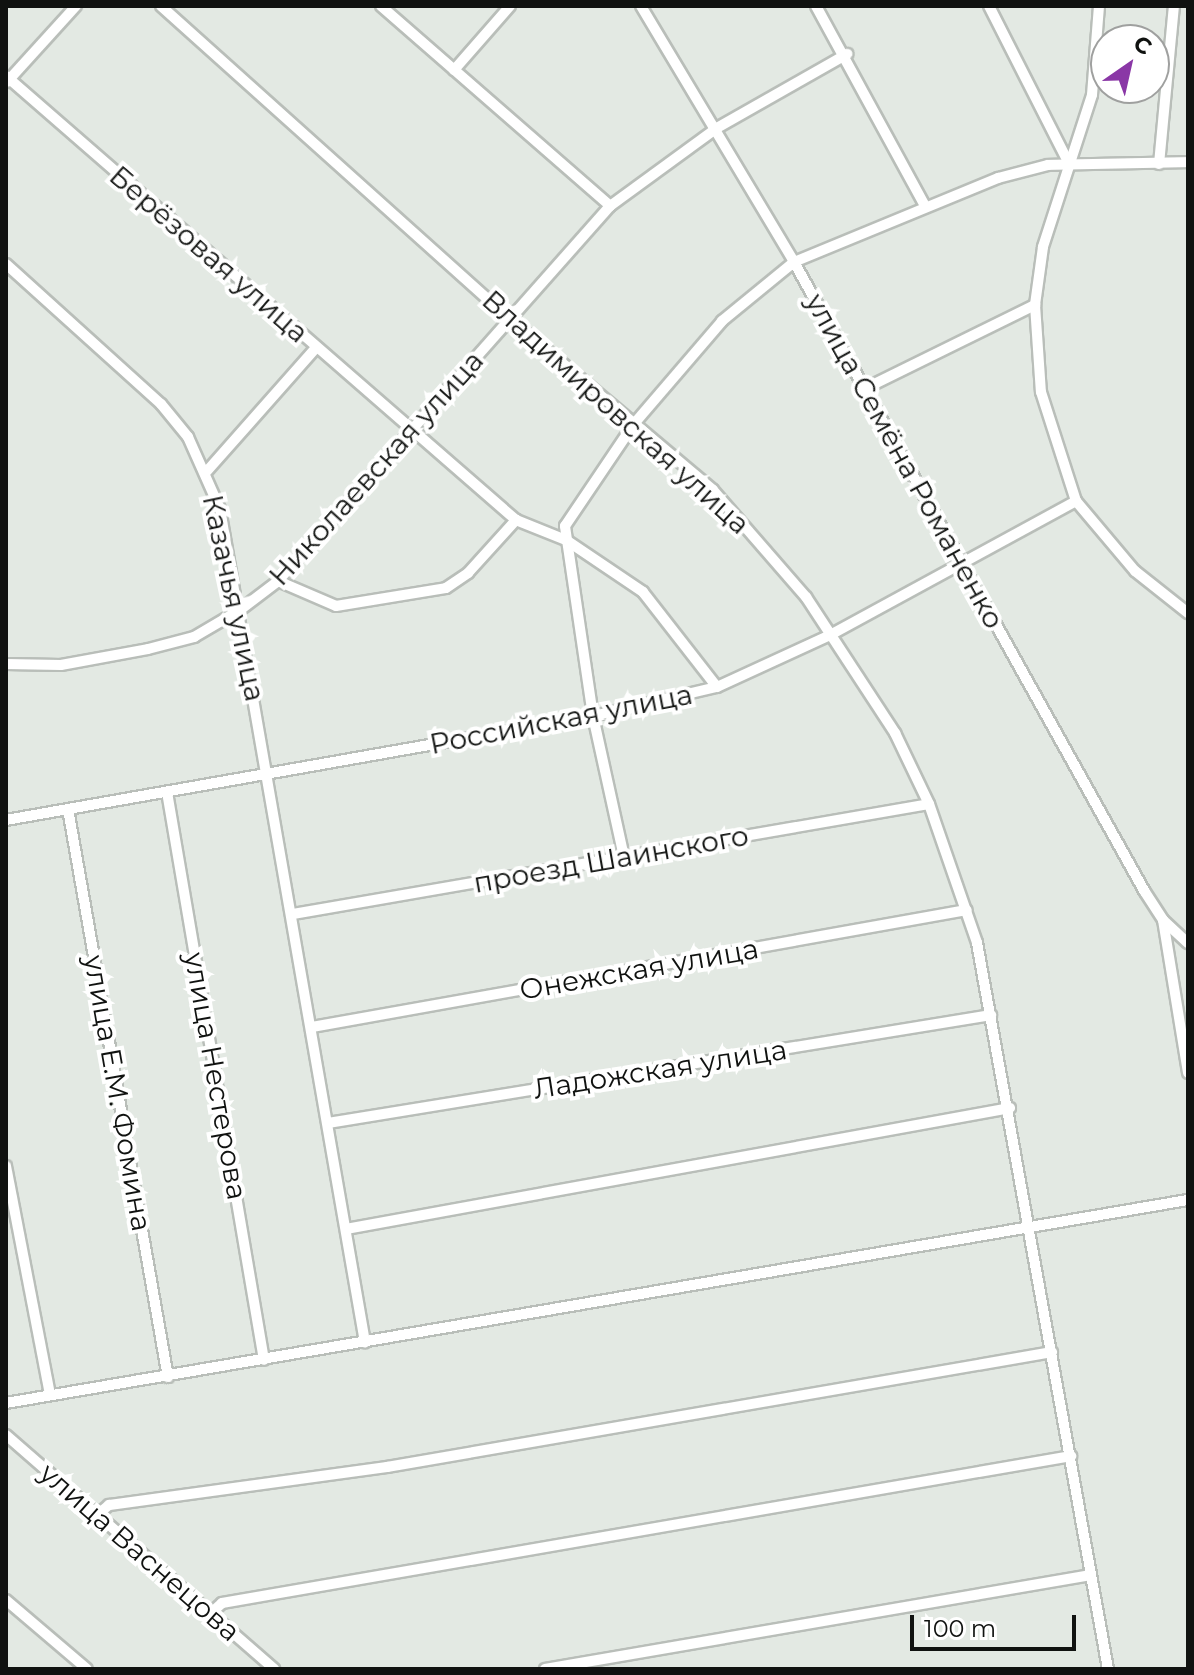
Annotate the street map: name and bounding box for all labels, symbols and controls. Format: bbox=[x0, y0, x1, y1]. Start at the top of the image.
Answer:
north arrow bbox=[1090, 24, 1170, 104]
text: С bbox=[1128, 30, 1157, 61]
street label: Берёзовая улица bbox=[103, 159, 315, 349]
street label: Владимировская улица bbox=[476, 283, 756, 541]
street label: улица Семёна Романенко bbox=[799, 288, 1011, 634]
street label: Николаевская улица bbox=[262, 344, 490, 592]
street label: Казачья улица bbox=[196, 492, 272, 704]
street label: Российская улица bbox=[427, 677, 695, 761]
street label: проезд Шаинского bbox=[471, 818, 751, 900]
street label: Онежская улица bbox=[517, 931, 761, 1007]
street label: улица Нестерова bbox=[178, 950, 254, 1202]
street label: улица Е.М. Фомина bbox=[77, 952, 159, 1234]
street label: Ладожская улица bbox=[531, 1032, 789, 1106]
street label: улица Васнецова bbox=[33, 1456, 247, 1648]
scale bar bbox=[914, 1599, 1080, 1649]
text: 100 m bbox=[924, 1614, 996, 1643]

